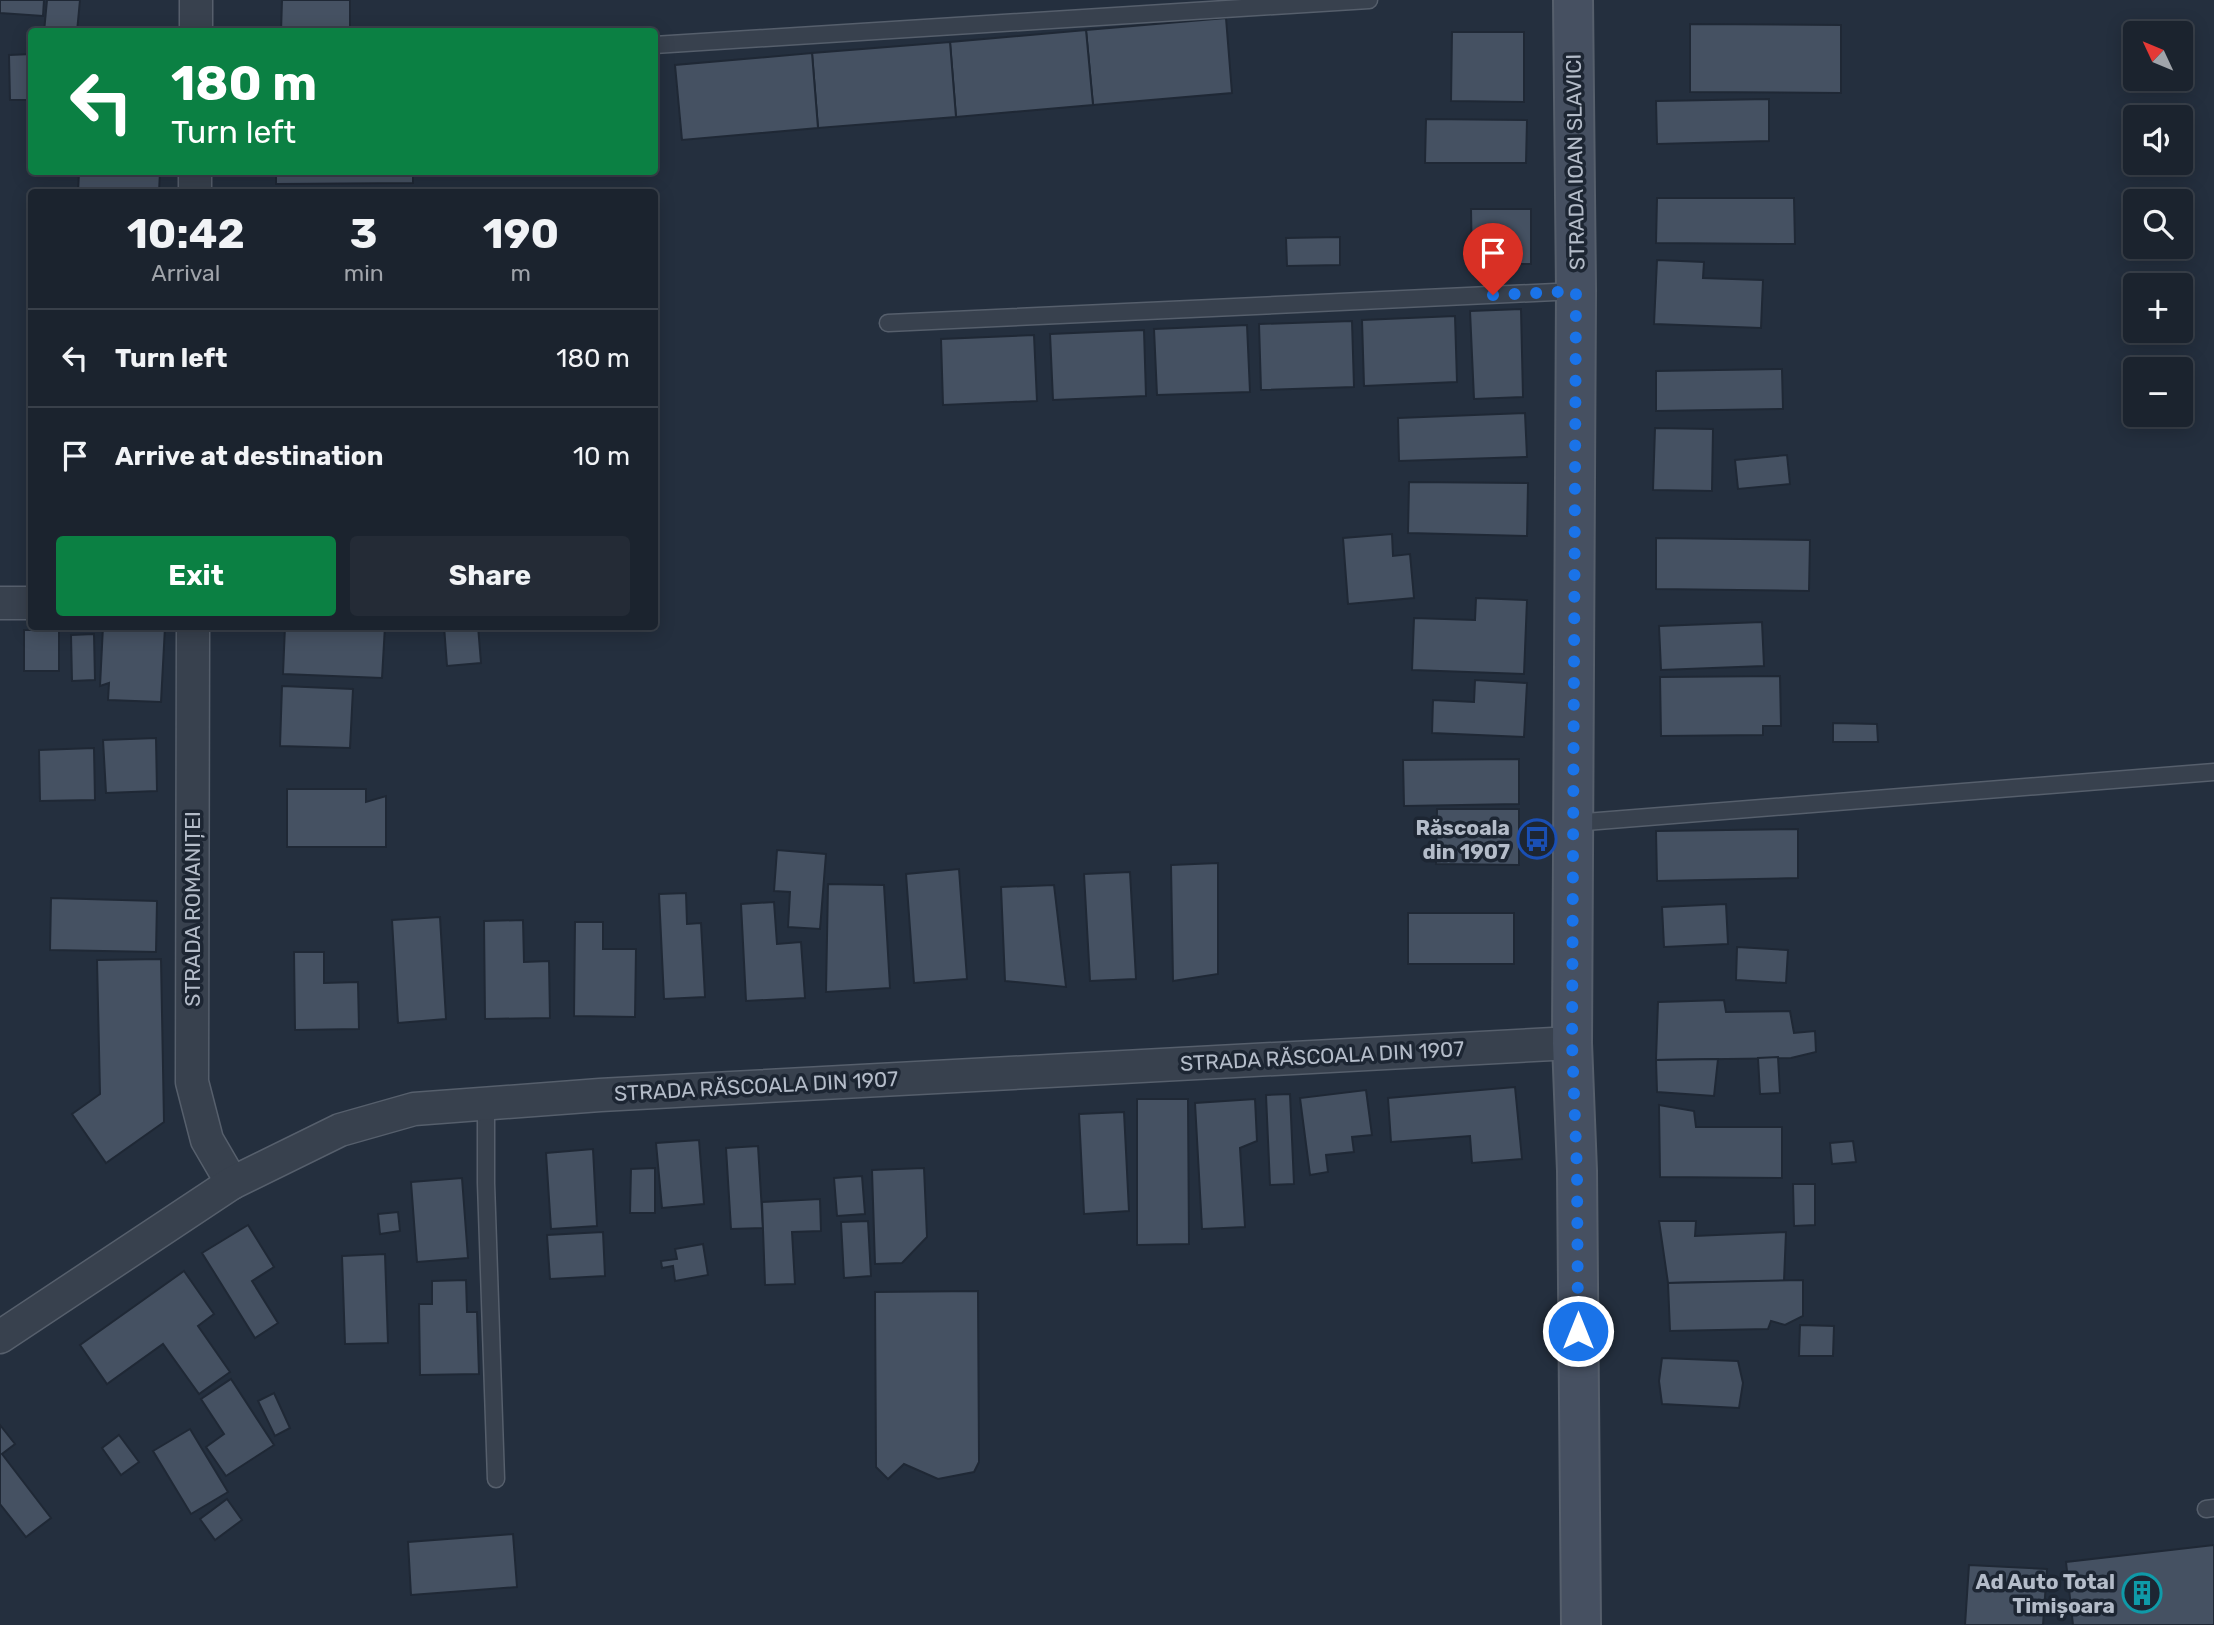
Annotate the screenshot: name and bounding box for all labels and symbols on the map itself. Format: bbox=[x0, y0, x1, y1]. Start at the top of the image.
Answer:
north arrow bbox=[2123, 21, 2193, 91]
street label: STRADA IOAN SLAVICI bbox=[1561, 54, 1589, 270]
pin bbox=[1463, 223, 1523, 295]
street label: STRADA ROMANIȚEI bbox=[180, 811, 205, 1007]
place label: Răscoala din 1907 bbox=[1415, 815, 1510, 864]
bus stop icon: Răscoala din 1907 bbox=[1516, 818, 1558, 860]
street label: STRADA RĂSCOALA DIN 1907 bbox=[1179, 1036, 1465, 1076]
street label: STRADA RĂSCOALA DIN 1907 bbox=[613, 1066, 899, 1106]
position arrow bbox=[1541, 1294, 1615, 1368]
place label: Ad Auto Total Timișoara bbox=[1976, 1569, 2115, 1618]
building icon: Ad Auto Total Timișoara bbox=[2121, 1572, 2163, 1614]

